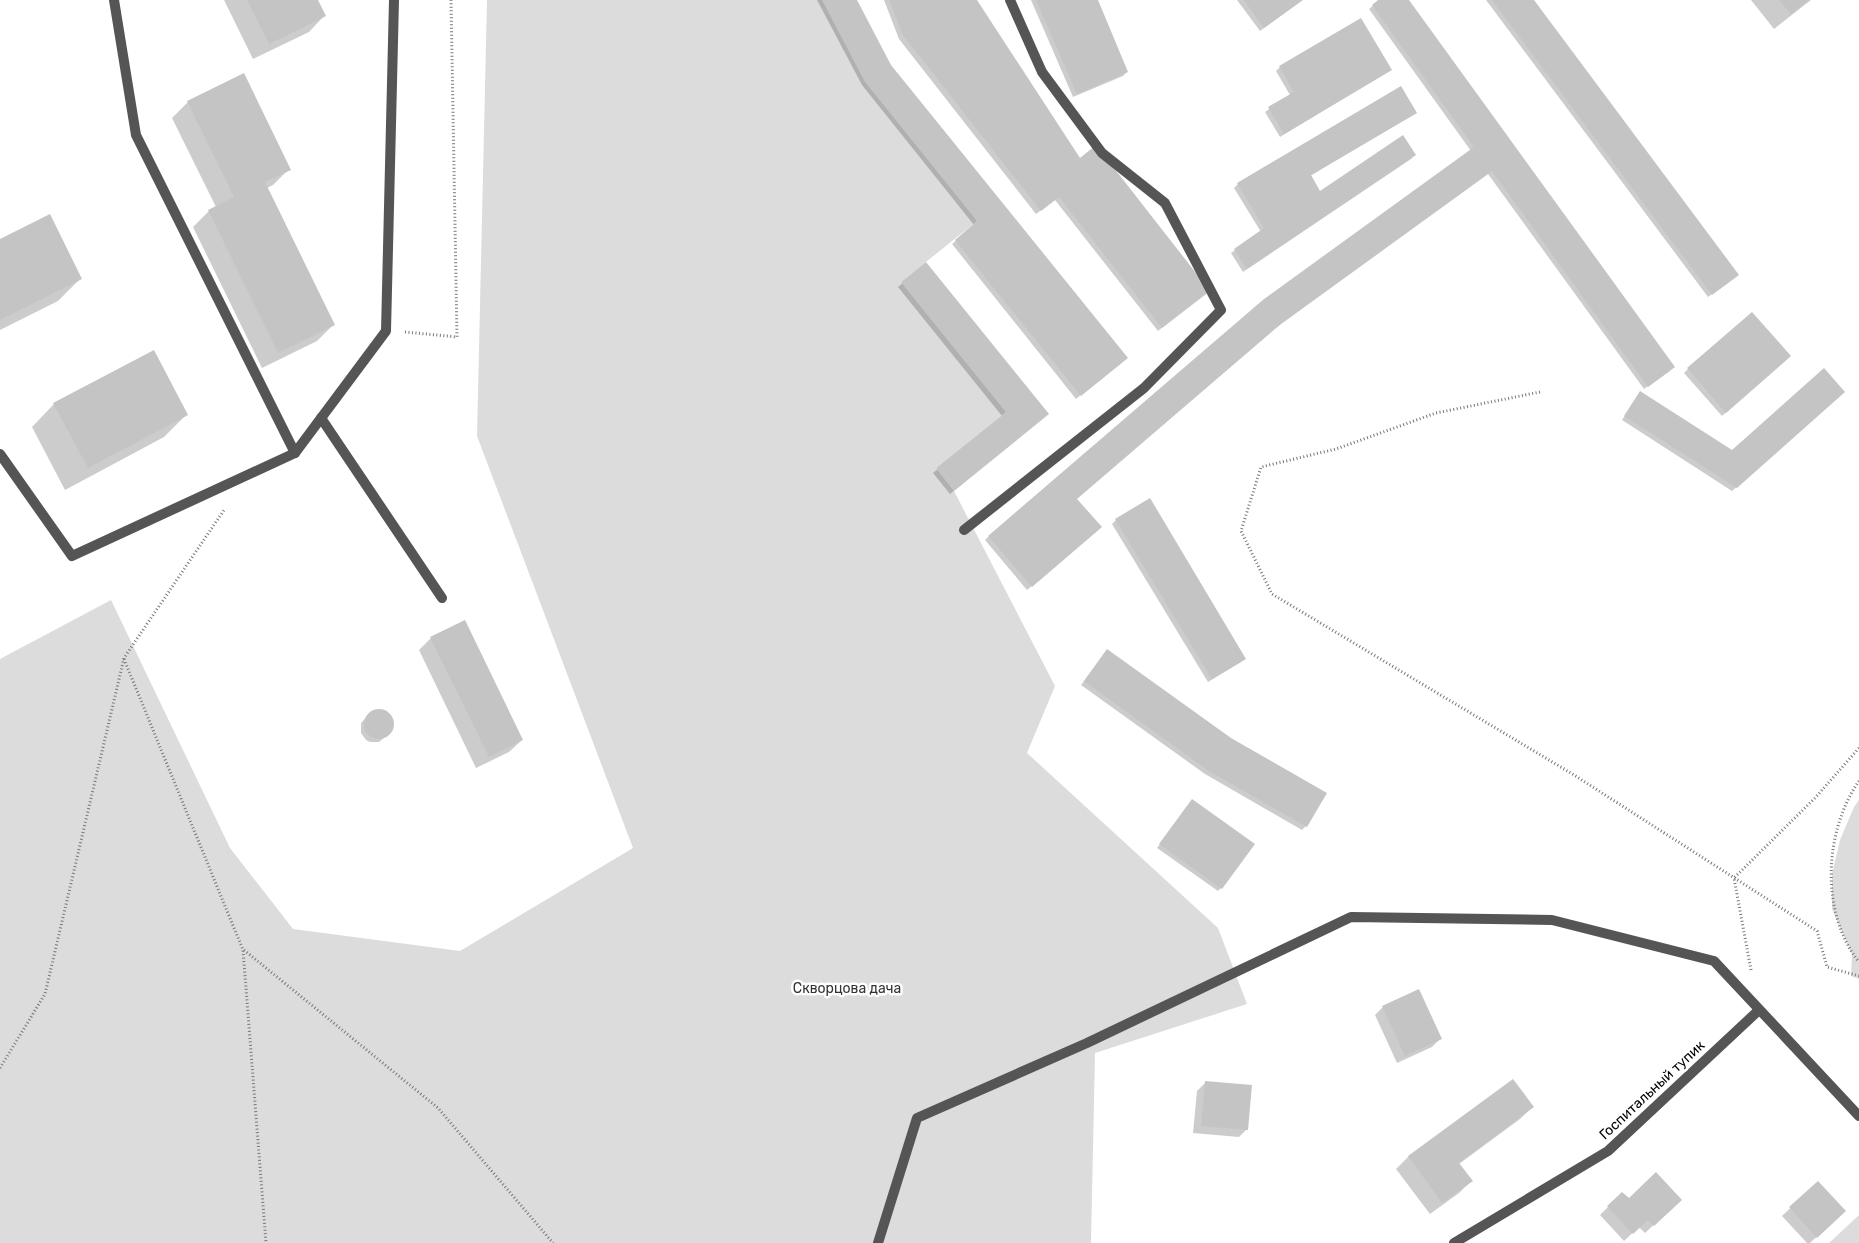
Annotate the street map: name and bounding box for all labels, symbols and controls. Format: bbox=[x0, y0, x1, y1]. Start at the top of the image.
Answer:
park label: Скворцова дача bbox=[793, 980, 901, 997]
street label: Госпитальный тупик bbox=[1596, 1036, 1709, 1143]

